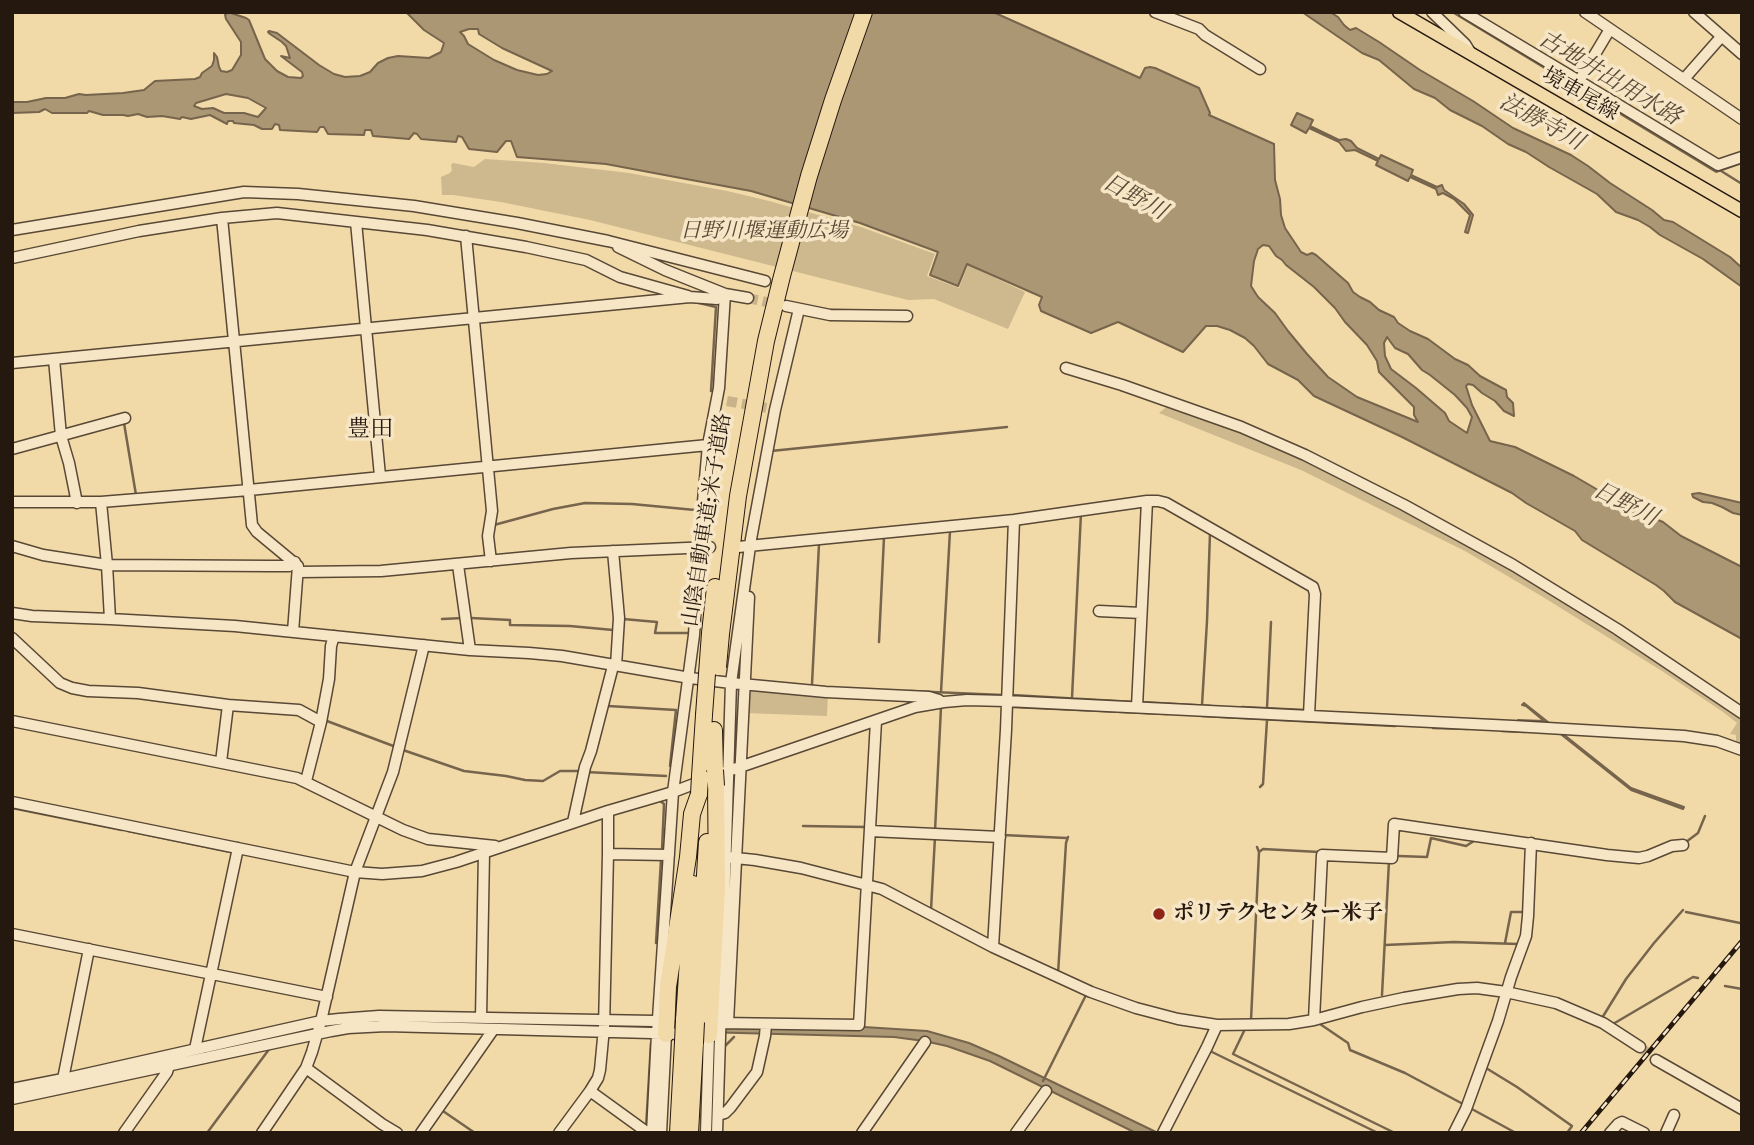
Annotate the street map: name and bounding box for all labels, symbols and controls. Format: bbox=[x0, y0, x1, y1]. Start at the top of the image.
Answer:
water label: 古地井出用水路 bbox=[1533, 26, 1685, 132]
street label: 境車尾線 bbox=[1537, 63, 1623, 127]
water label: 法勝寺川 bbox=[1494, 89, 1588, 157]
water label: 日野川 bbox=[1097, 169, 1171, 227]
park label: 日野川堰運動広場 bbox=[680, 219, 848, 245]
street label: 山陰自動車道;米子道路 bbox=[679, 411, 737, 629]
district label: 豊田 bbox=[347, 416, 393, 444]
water label: 日野川 bbox=[1588, 477, 1662, 533]
place label: ポリテクセンター米子 bbox=[1173, 901, 1383, 927]
marker: ポリテクセンター米子 bbox=[1151, 906, 1167, 922]

